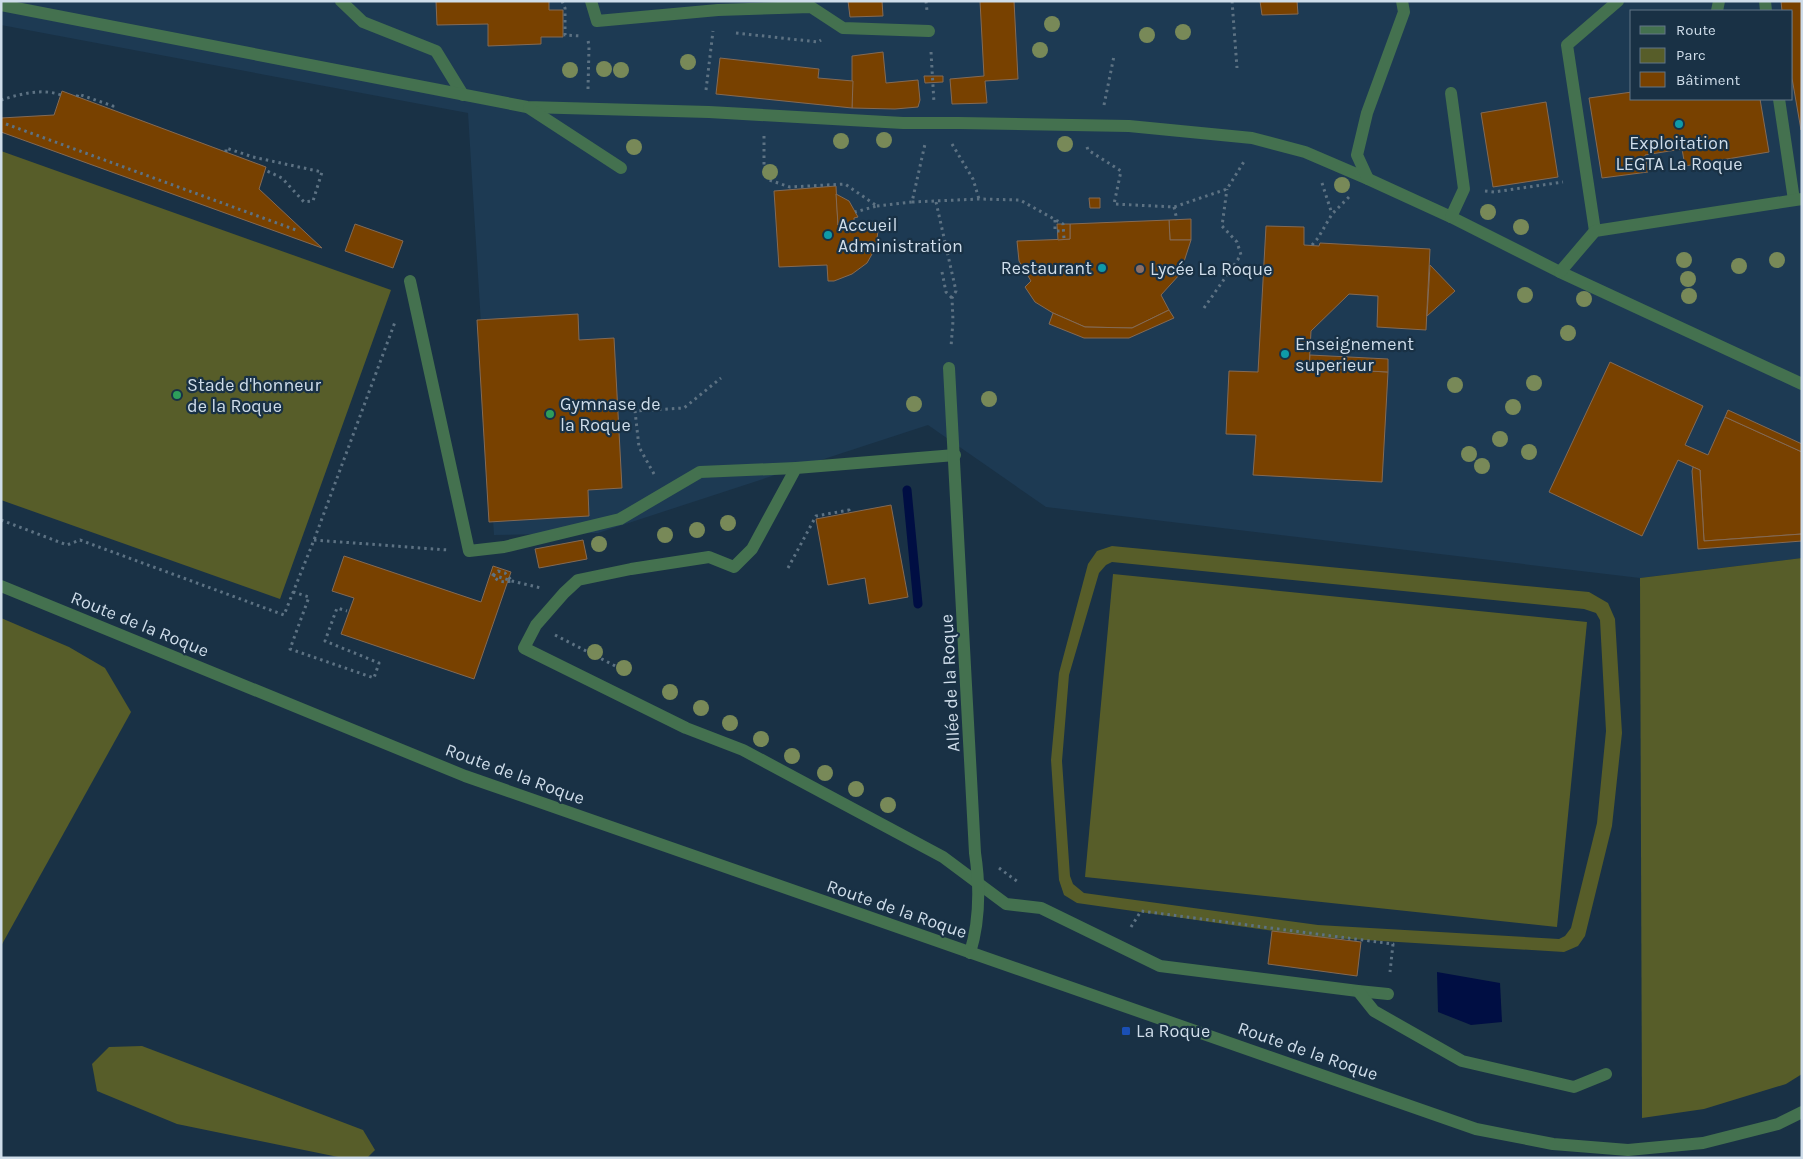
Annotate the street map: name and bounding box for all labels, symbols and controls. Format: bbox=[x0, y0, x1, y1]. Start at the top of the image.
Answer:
legend bbox=[1630, 10, 1793, 100]
text: Route bbox=[1676, 21, 1716, 39]
text: Parc bbox=[1676, 46, 1706, 64]
text: Bâtiment bbox=[1676, 71, 1740, 89]
marker: Exploitation LEGTA La Roque bbox=[1673, 118, 1685, 130]
place label: Exploitation LEGTA La Roque bbox=[1615, 132, 1743, 175]
place label: Accueil Administration bbox=[838, 214, 963, 257]
marker: Accueil Administration bbox=[822, 229, 834, 241]
place label: Restaurant bbox=[1001, 257, 1092, 279]
place label: Lycée La Roque bbox=[1150, 258, 1272, 280]
marker: Restaurant bbox=[1096, 262, 1108, 274]
marker: Lycée La Roque bbox=[1134, 263, 1146, 275]
place label: Enseignement superieur bbox=[1295, 333, 1414, 376]
marker: Enseignement superieur bbox=[1279, 348, 1291, 360]
place label: Stade d'honneur de la Roque bbox=[187, 374, 321, 417]
marker: Stade d'honneur de la Roque bbox=[171, 389, 183, 401]
place label: Gymnase de la Roque bbox=[560, 393, 660, 436]
marker: Gymnase de la Roque bbox=[544, 408, 556, 420]
street label: Route de la Roque bbox=[68, 586, 212, 662]
street label: Allée de la Roque bbox=[935, 613, 965, 753]
street label: Route de la Roque bbox=[442, 739, 588, 809]
street label: Route de la Roque bbox=[824, 875, 970, 943]
street label: Route de la Roque bbox=[1235, 1017, 1381, 1085]
place label: La Roque bbox=[1136, 1020, 1210, 1042]
marker: La Roque bbox=[1120, 1025, 1132, 1037]

